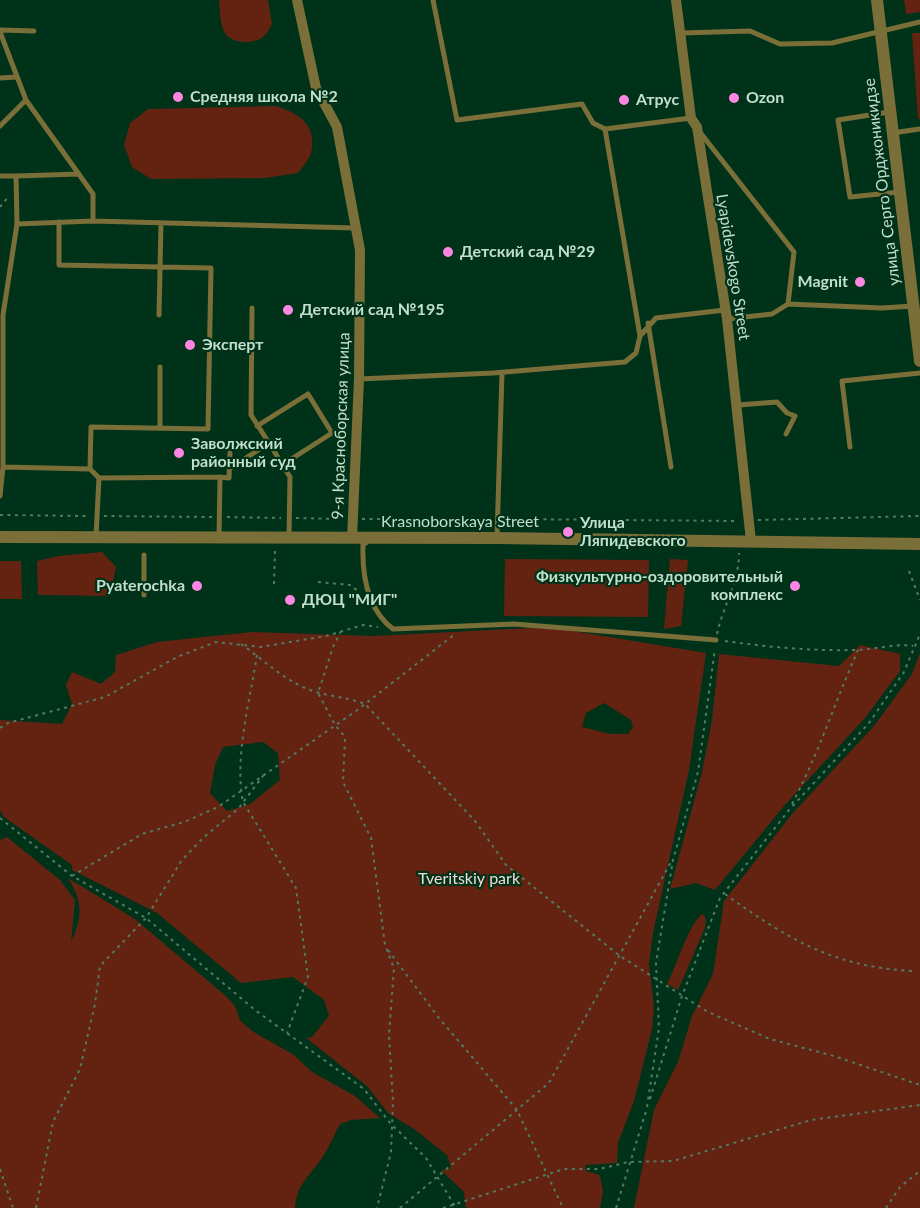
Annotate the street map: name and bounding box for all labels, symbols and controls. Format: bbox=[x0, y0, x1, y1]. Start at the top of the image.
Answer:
street label: улица Серго Орджоникидзе bbox=[860, 77, 904, 287]
place label: Средняя школа №2 bbox=[190, 87, 338, 107]
place label: Ozon bbox=[746, 88, 784, 108]
marker: Средняя школа №2 bbox=[171, 90, 185, 104]
place label: Атрус bbox=[636, 90, 679, 110]
marker: Ozon bbox=[727, 91, 741, 105]
marker: Атрус bbox=[617, 93, 631, 107]
street label: Lyapidevskogo Street bbox=[712, 192, 754, 342]
place label: Детский сад №29 bbox=[460, 242, 595, 262]
marker: Детский сад №29 bbox=[441, 245, 455, 259]
place label: Magnit bbox=[797, 272, 848, 292]
marker: Magnit bbox=[853, 275, 867, 289]
place label: Детский сад №195 bbox=[300, 300, 444, 320]
marker: Детский сад №195 bbox=[281, 303, 295, 317]
street label: 9-я Красноборская улица bbox=[328, 332, 354, 520]
place label: Эксперт bbox=[202, 335, 263, 355]
marker: Эксперт bbox=[183, 338, 197, 352]
place label: Заволжский районный суд bbox=[191, 434, 296, 472]
marker: Заволжский районный суд bbox=[172, 446, 186, 460]
street label: Krasnoborskaya Street bbox=[381, 512, 539, 532]
place label: Улица Ляпидевского bbox=[580, 513, 686, 551]
marker: Улица Ляпидевского bbox=[561, 525, 575, 539]
place label: Физкультурно-оздоровительный комплекс bbox=[536, 567, 783, 605]
place label: Pyaterochka bbox=[96, 576, 185, 596]
marker: Pyaterochka bbox=[190, 579, 204, 593]
marker: Физкультурно-оздоровительный комплекс bbox=[788, 579, 802, 593]
place label: ДЮЦ "МИГ" bbox=[302, 590, 397, 610]
marker: ДЮЦ "МИГ" bbox=[283, 593, 297, 607]
park label: Tveritskiy park bbox=[418, 869, 520, 889]

